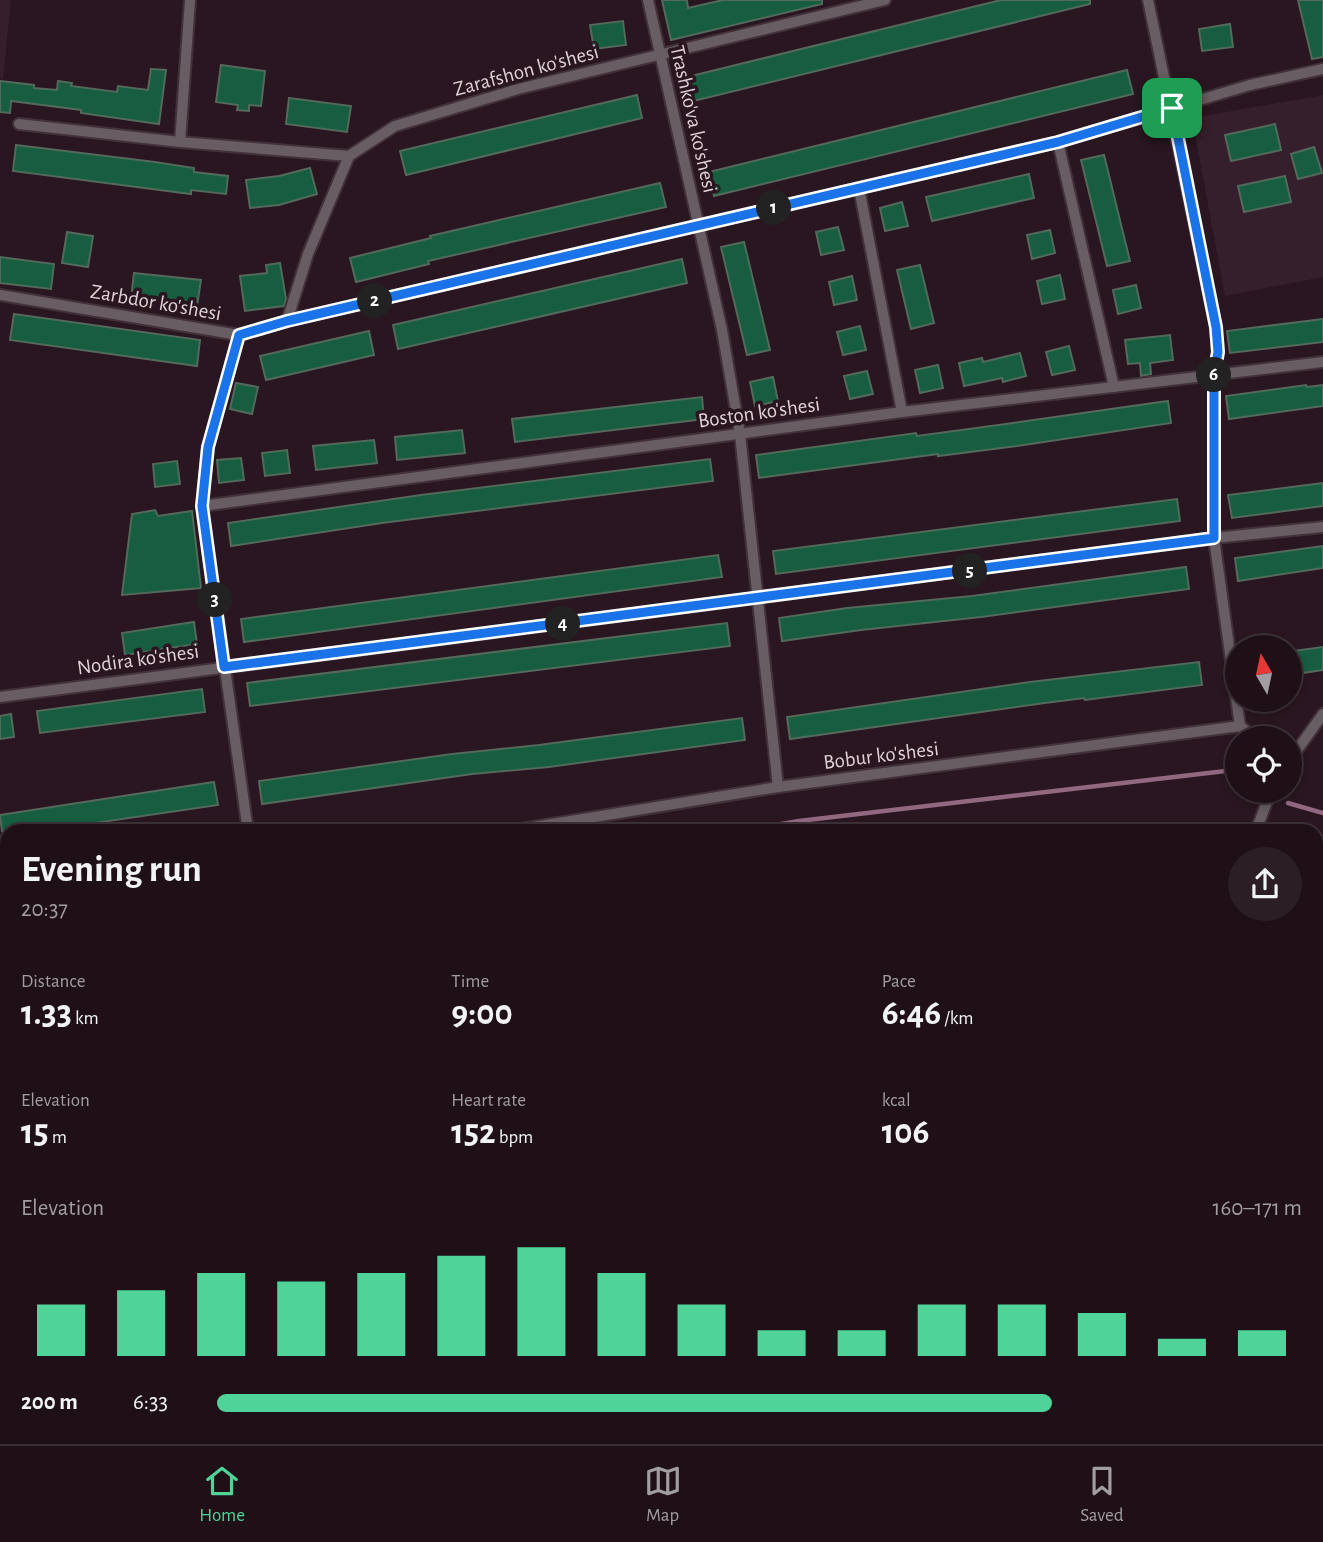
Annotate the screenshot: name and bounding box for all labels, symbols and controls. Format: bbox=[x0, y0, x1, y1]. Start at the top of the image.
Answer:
street label: Zarafshon ko'shesi bbox=[451, 41, 601, 100]
street label: Trashko'va ko'shesi bbox=[666, 43, 721, 195]
pin bbox=[1142, 78, 1202, 138]
icon: arrive bbox=[1153, 89, 1191, 127]
pin: 1 bbox=[756, 190, 792, 226]
text: 1 bbox=[770, 198, 777, 217]
street label: Zarbdor ko'shesi bbox=[89, 281, 223, 324]
pin: 2 bbox=[358, 284, 392, 318]
text: 2 bbox=[370, 291, 379, 310]
pin: 6 bbox=[1196, 358, 1232, 392]
text: 6 bbox=[1209, 365, 1218, 384]
street label: Boston ko'shesi bbox=[697, 394, 821, 431]
pin: 5 bbox=[953, 554, 988, 588]
text: 5 bbox=[965, 561, 974, 580]
pin: 3 bbox=[198, 582, 232, 618]
text: 3 bbox=[210, 590, 219, 609]
pin: 4 bbox=[546, 606, 580, 642]
text: 4 bbox=[558, 614, 567, 633]
north arrow bbox=[1225, 635, 1302, 712]
map controls bbox=[1225, 635, 1302, 803]
street label: Nodira ko'shesi bbox=[76, 641, 200, 678]
button: locate bbox=[1225, 726, 1302, 803]
street label: Bobur ko'shesi bbox=[822, 738, 940, 773]
button: share bbox=[1228, 847, 1302, 921]
text: Evening run bbox=[21, 851, 202, 889]
text: 20:37 bbox=[21, 898, 68, 921]
text: Distance bbox=[21, 972, 85, 991]
text: Time bbox=[451, 972, 489, 991]
text: Pace bbox=[882, 972, 916, 991]
text: 1.33 bbox=[21, 996, 72, 1031]
text: 9:00 bbox=[451, 996, 513, 1031]
text: 6:46 bbox=[882, 996, 941, 1031]
text: km bbox=[72, 1009, 99, 1028]
text: /km bbox=[941, 1009, 974, 1028]
text: Elevation bbox=[21, 1091, 90, 1110]
text: Heart rate bbox=[451, 1091, 526, 1110]
text: kcal bbox=[882, 1091, 911, 1110]
text: 15 bbox=[21, 1115, 49, 1150]
text: 152 bbox=[451, 1115, 496, 1150]
text: 106 bbox=[882, 1115, 929, 1150]
text: m bbox=[49, 1128, 67, 1147]
text: bpm bbox=[496, 1128, 533, 1147]
text: Elevation bbox=[21, 1197, 104, 1220]
text: 160–171 m bbox=[1213, 1197, 1302, 1220]
text: 200 m bbox=[21, 1391, 78, 1414]
text: 6:33 bbox=[133, 1391, 168, 1414]
tab: Home bbox=[199, 1462, 245, 1527]
tab: Map bbox=[644, 1462, 682, 1527]
tab: Saved bbox=[1080, 1462, 1124, 1527]

